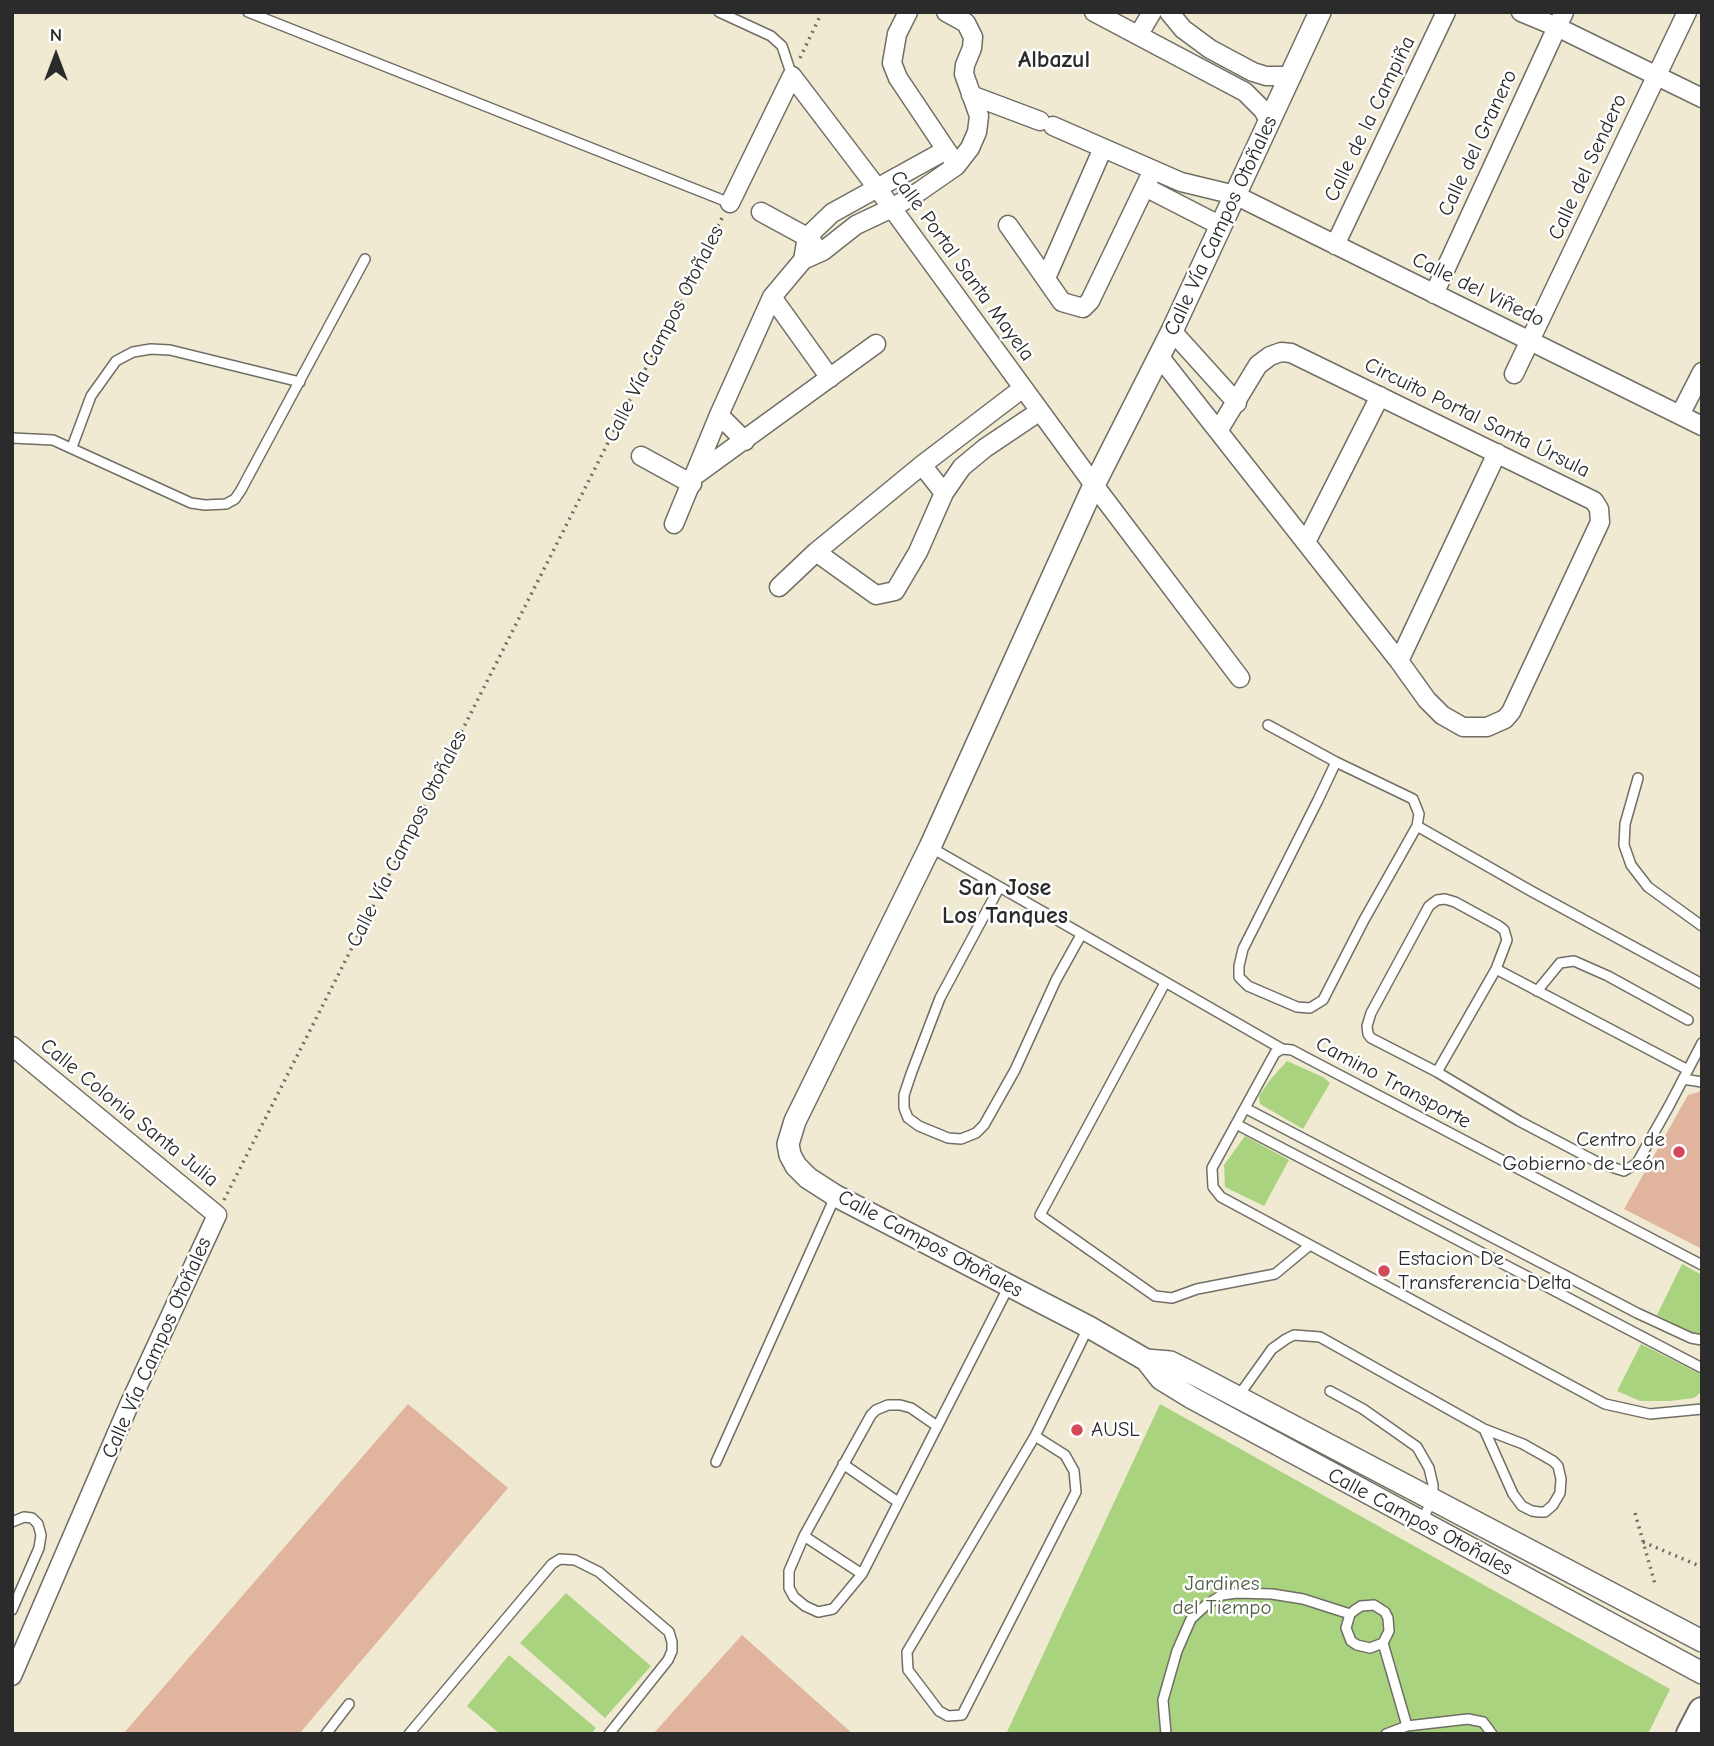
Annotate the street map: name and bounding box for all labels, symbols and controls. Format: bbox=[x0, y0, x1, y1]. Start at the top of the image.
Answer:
north arrow bbox=[21, 21, 91, 91]
text: N bbox=[50, 24, 62, 46]
street label: Calle de la Campiña bbox=[1319, 32, 1421, 206]
district label: Albazul bbox=[1018, 46, 1090, 74]
street label: Calle del Granero bbox=[1433, 66, 1523, 220]
street label: Calle del Sendero bbox=[1543, 90, 1633, 244]
street label: Calle Vía Campos Otoñales bbox=[1159, 112, 1283, 340]
street label: Calle Portal Santa Mayela bbox=[884, 166, 1040, 366]
street label: Calle Vía Campos Otoñales bbox=[598, 222, 730, 446]
street label: Calle del Viñedo bbox=[1408, 247, 1548, 333]
street label: Circuito Portal Santa Úrsula bbox=[1360, 352, 1594, 484]
street label: Calle Vía Campos Otoñales bbox=[341, 727, 473, 951]
district label: San Jose Los Tanques bbox=[942, 874, 1068, 930]
street label: Camino Transporte bbox=[1311, 1031, 1475, 1135]
street label: Calle Colonia Santa Julia bbox=[35, 1033, 223, 1193]
place label: Centro de Gobierno de León bbox=[1502, 1127, 1665, 1177]
marker: Centro de Gobierno de León bbox=[1671, 1144, 1687, 1160]
street label: Calle Campos Otoñales bbox=[833, 1185, 1027, 1303]
street label: Calle Vía Campos Otoñales bbox=[97, 1233, 217, 1463]
place label: Estacion De Transferencia Delta bbox=[1398, 1246, 1572, 1296]
marker: Estacion De Transferencia Delta bbox=[1376, 1263, 1392, 1279]
place label: AUSL bbox=[1091, 1417, 1140, 1443]
marker: AUSL bbox=[1069, 1422, 1085, 1438]
street label: Calle Campos Otoñales bbox=[1323, 1463, 1517, 1581]
park label: Jardines del Tiempo bbox=[1172, 1571, 1272, 1621]

